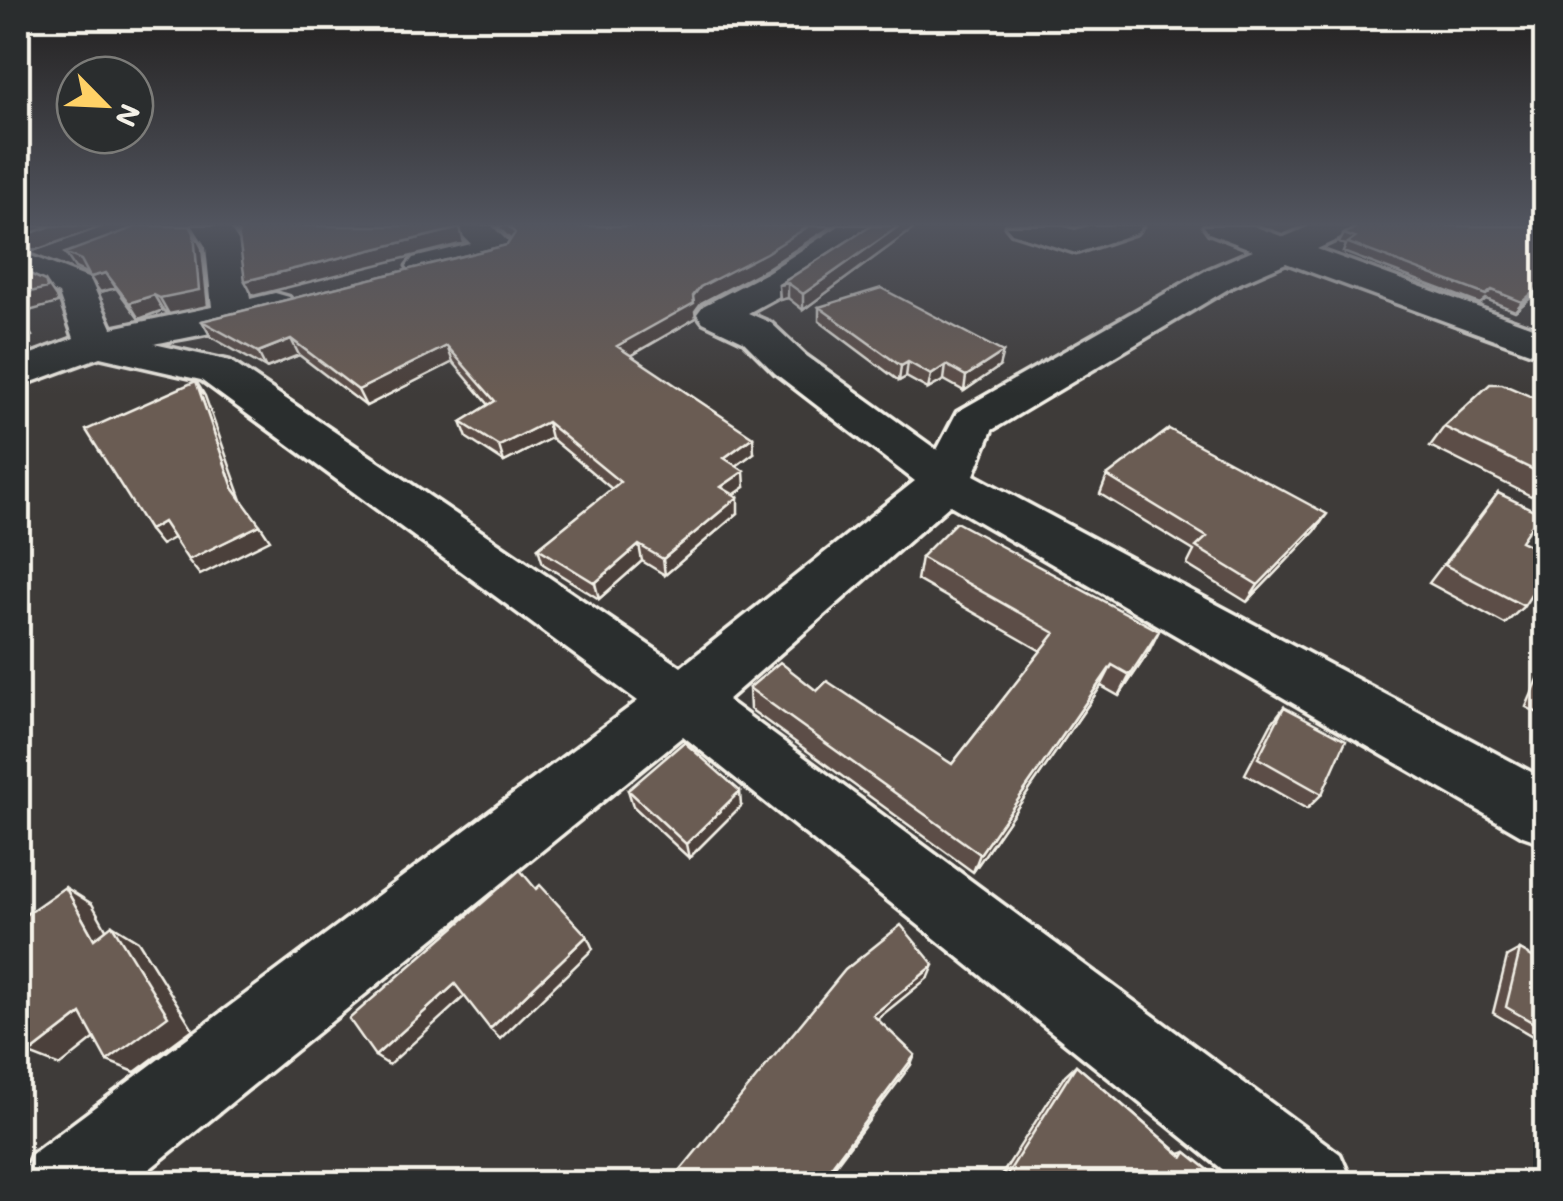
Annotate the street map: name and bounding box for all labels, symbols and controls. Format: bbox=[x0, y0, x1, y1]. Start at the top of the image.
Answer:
north arrow bbox=[55, 55, 155, 155]
text: N bbox=[108, 99, 150, 133]

